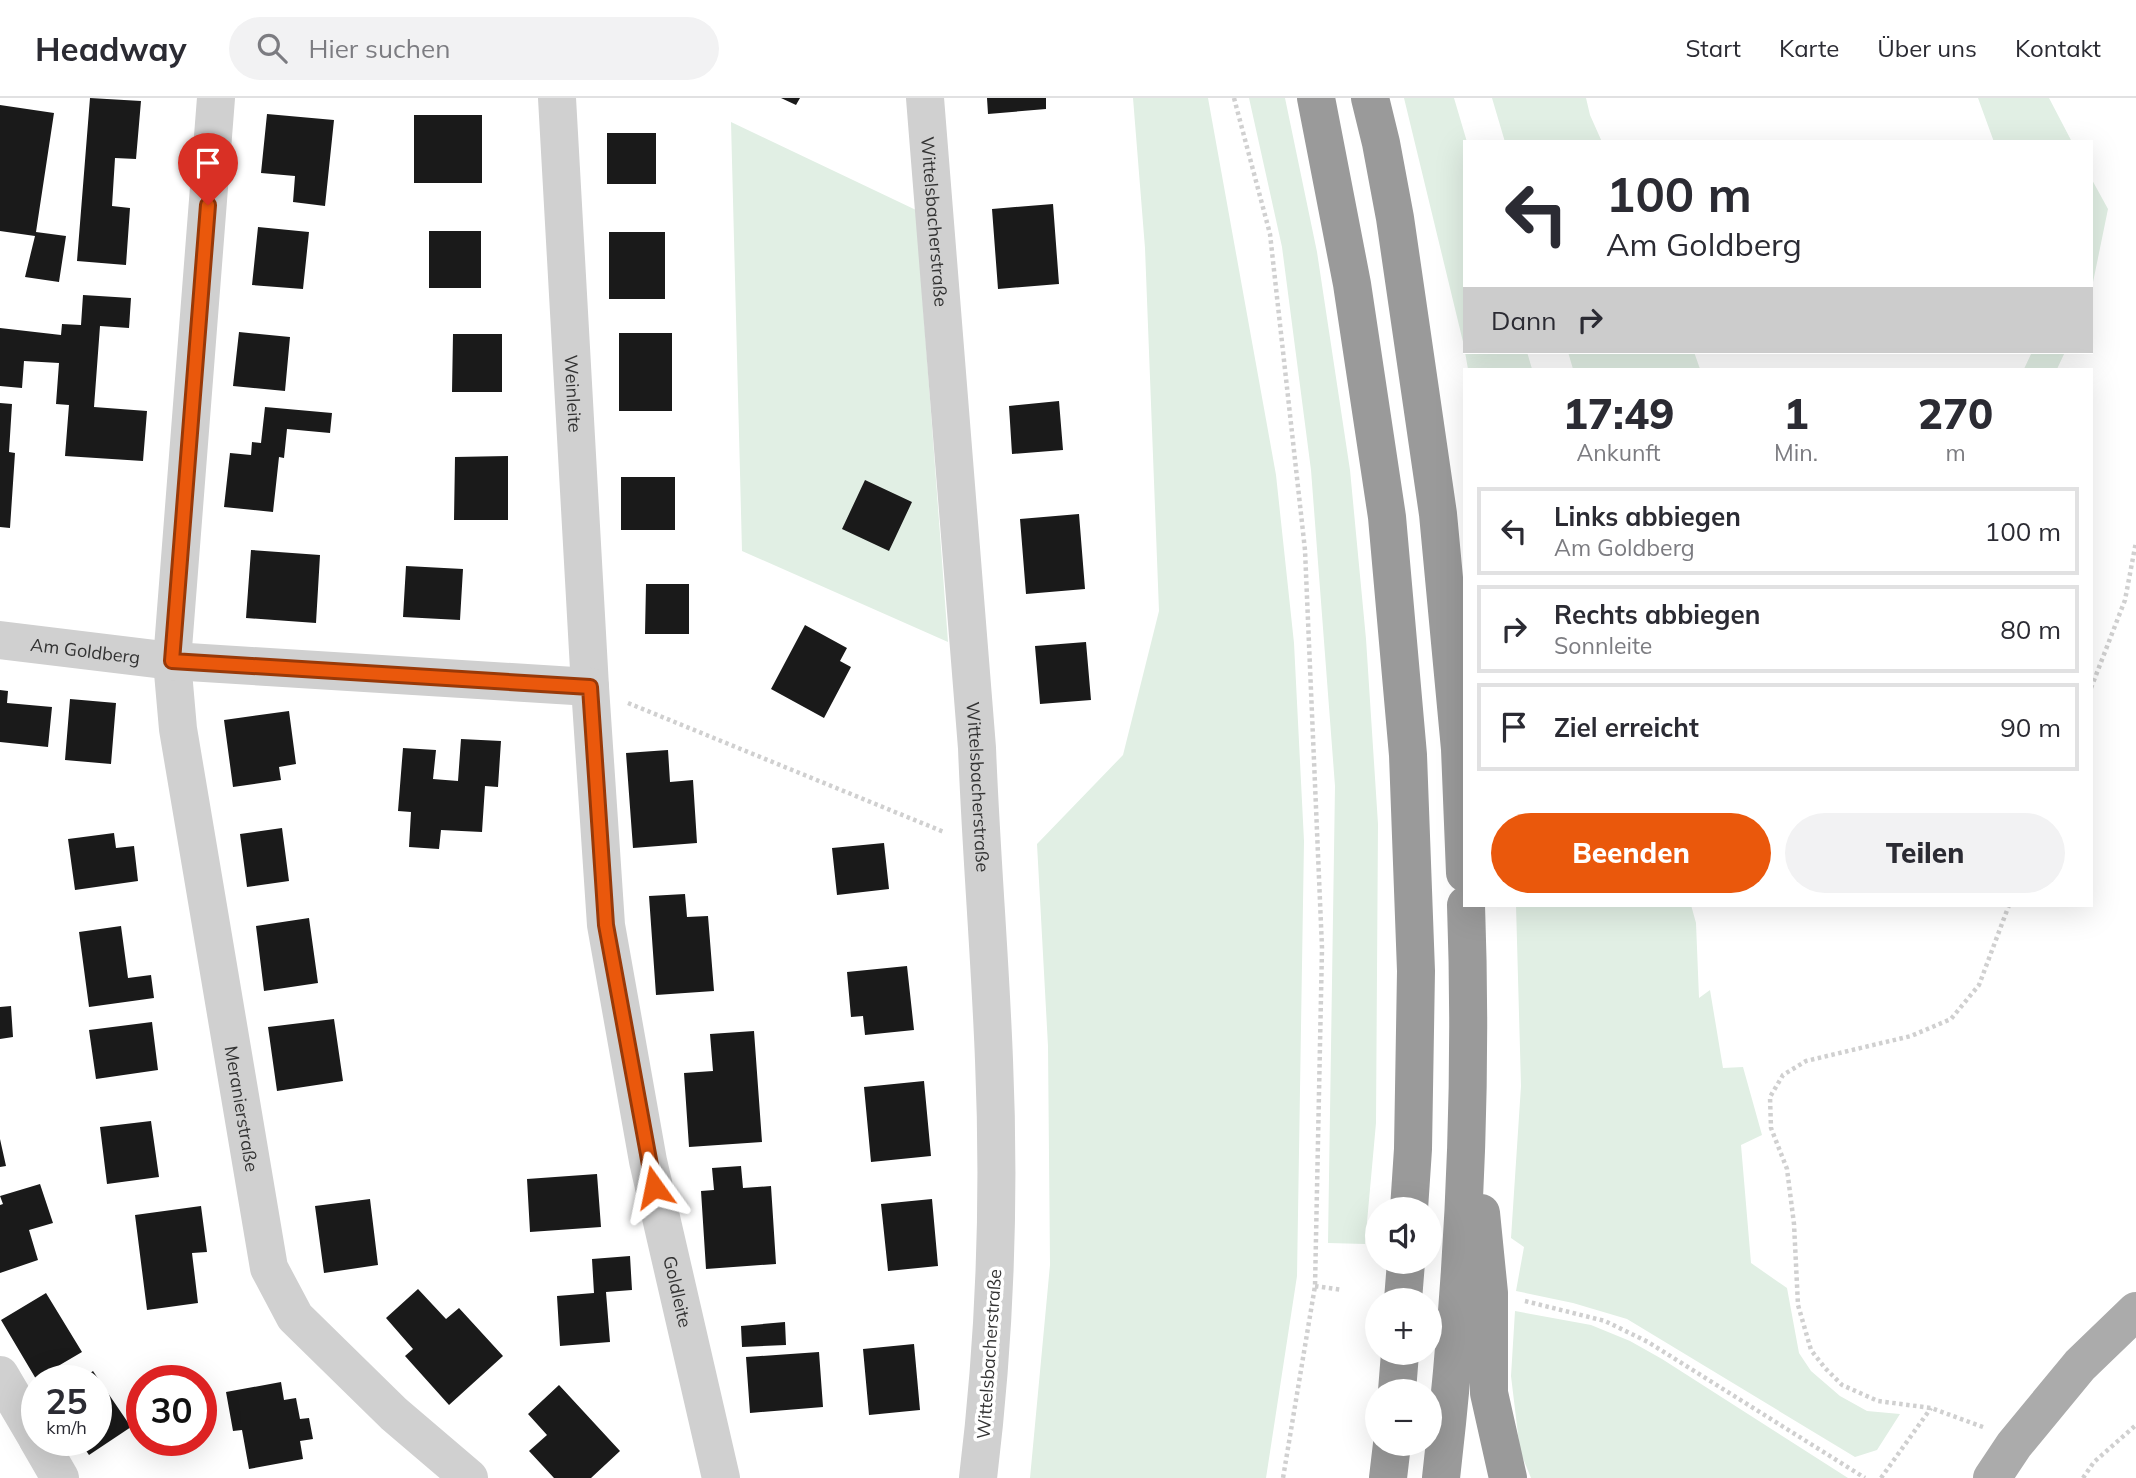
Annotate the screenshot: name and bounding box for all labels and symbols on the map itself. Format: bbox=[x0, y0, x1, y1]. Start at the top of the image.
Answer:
pin bbox=[178, 133, 238, 205]
street label: Wittelsbacherstraße bbox=[917, 136, 953, 308]
street label: Weinleite bbox=[560, 354, 587, 433]
street label: Am Goldberg bbox=[29, 632, 141, 669]
street label: Wittelsbacherstraße bbox=[962, 701, 995, 873]
street label: Meranierstraße bbox=[220, 1044, 264, 1173]
position arrow bbox=[617, 1150, 691, 1224]
street label: Goldleite bbox=[659, 1253, 697, 1330]
street label: Wittelsbacherstraße bbox=[972, 1268, 1006, 1440]
speed limit sign: 30 bbox=[126, 1365, 217, 1456]

